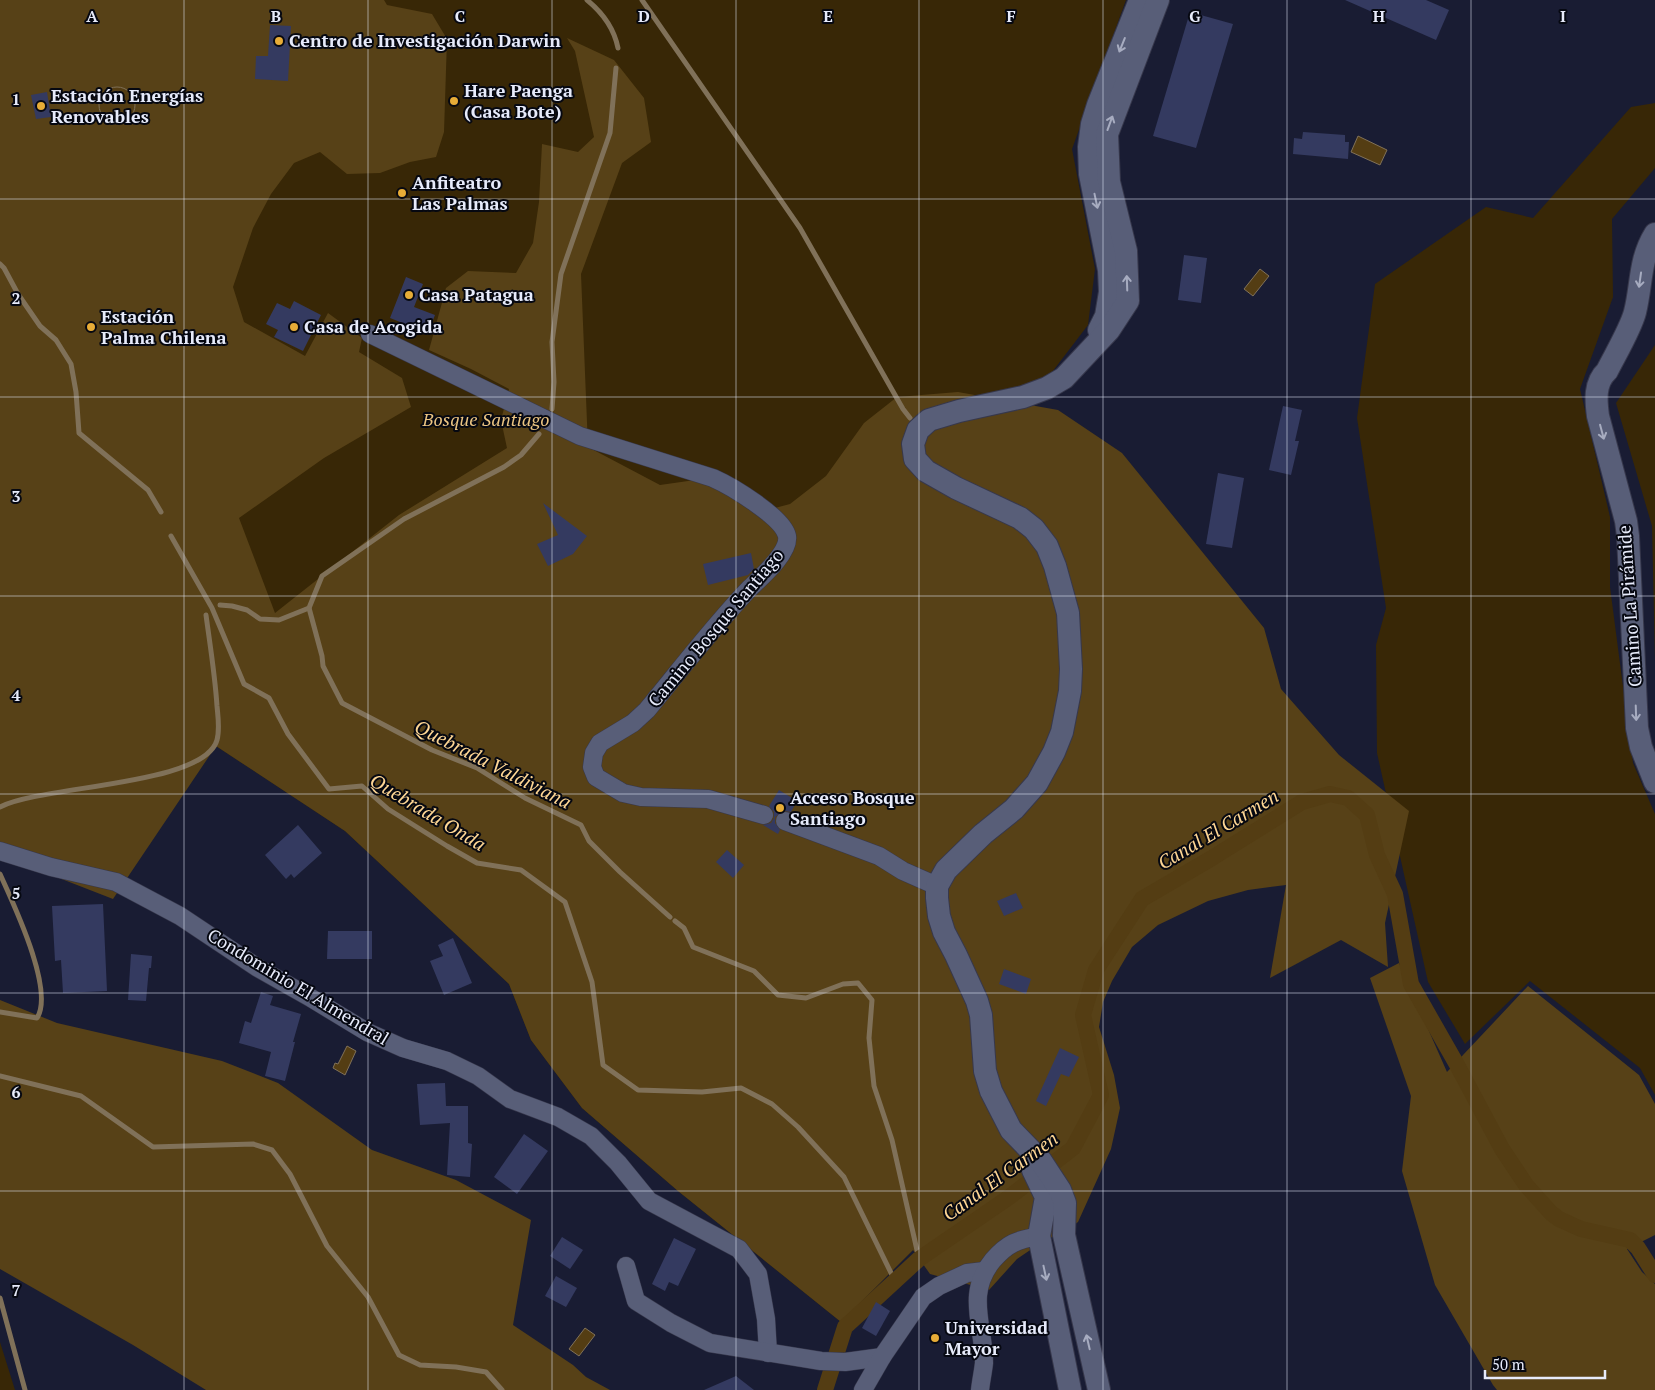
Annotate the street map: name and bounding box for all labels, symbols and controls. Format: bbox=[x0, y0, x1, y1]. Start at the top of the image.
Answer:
text: A bbox=[86, 5, 98, 27]
text: B bbox=[271, 5, 281, 27]
text: C bbox=[455, 5, 465, 27]
text: D bbox=[638, 5, 650, 27]
text: E bbox=[823, 5, 833, 27]
text: F bbox=[1006, 5, 1016, 27]
text: G bbox=[1189, 5, 1201, 27]
text: H bbox=[1373, 5, 1385, 27]
text: I bbox=[1560, 5, 1566, 27]
place label: Centro de Investigación Darwin bbox=[289, 28, 561, 52]
marker: Centro de Investigación Darwin bbox=[273, 35, 285, 47]
one-way arrow bbox=[1116, 37, 1126, 52]
place label: Hare Paenga (Casa Bote) bbox=[464, 78, 573, 123]
place label: Estación Energías Renovables bbox=[51, 83, 203, 128]
text: 1 bbox=[11, 88, 21, 110]
marker: Hare Paenga (Casa Bote) bbox=[448, 95, 460, 107]
marker: Estación Energías Renovables bbox=[35, 100, 47, 112]
one-way arrow bbox=[1106, 116, 1115, 132]
place label: Anfiteatro Las Palmas bbox=[412, 170, 508, 215]
marker: Anfiteatro Las Palmas bbox=[396, 187, 408, 199]
one-way arrow bbox=[1092, 193, 1101, 209]
one-way arrow bbox=[1635, 272, 1645, 288]
one-way arrow bbox=[1122, 276, 1132, 292]
place label: Casa Patagua bbox=[419, 282, 534, 306]
text: 2 bbox=[11, 287, 21, 309]
marker: Casa Patagua bbox=[403, 289, 415, 301]
place label: Estación Palma Chilena bbox=[101, 304, 226, 349]
place label: Casa de Acogida bbox=[304, 314, 442, 338]
marker: Estación Palma Chilena bbox=[85, 321, 97, 333]
marker: Casa de Acogida bbox=[288, 321, 300, 333]
park label: Bosque Santiago bbox=[422, 407, 549, 431]
one-way arrow bbox=[1598, 423, 1607, 439]
text: 3 bbox=[11, 485, 21, 507]
street label: Camino La Pirámide bbox=[1611, 524, 1647, 688]
street label: Camino Bosque Santiago bbox=[642, 543, 788, 711]
text: 4 bbox=[11, 684, 21, 706]
one-way arrow bbox=[1632, 705, 1641, 721]
water label: Quebrada Valdiviana bbox=[411, 713, 576, 814]
water label: Quebrada Onda bbox=[366, 767, 491, 856]
water label: Canal El Carmen bbox=[1153, 783, 1283, 874]
place label: Acceso Bosque Santiago bbox=[790, 785, 915, 830]
marker: Acceso Bosque Santiago bbox=[774, 802, 786, 814]
text: 5 bbox=[11, 882, 21, 904]
street label: Condominio El Almendral bbox=[203, 922, 394, 1050]
text: 6 bbox=[11, 1081, 21, 1103]
water label: Canal El Carmen bbox=[937, 1125, 1062, 1226]
one-way arrow bbox=[1041, 1264, 1050, 1280]
text: 7 bbox=[11, 1279, 21, 1301]
place label: Universidad Mayor bbox=[945, 1315, 1048, 1360]
marker: Universidad Mayor bbox=[929, 1332, 941, 1344]
one-way arrow bbox=[1083, 1335, 1092, 1351]
scale bar bbox=[1485, 1348, 1605, 1380]
text: 50 m bbox=[1492, 1354, 1525, 1374]

